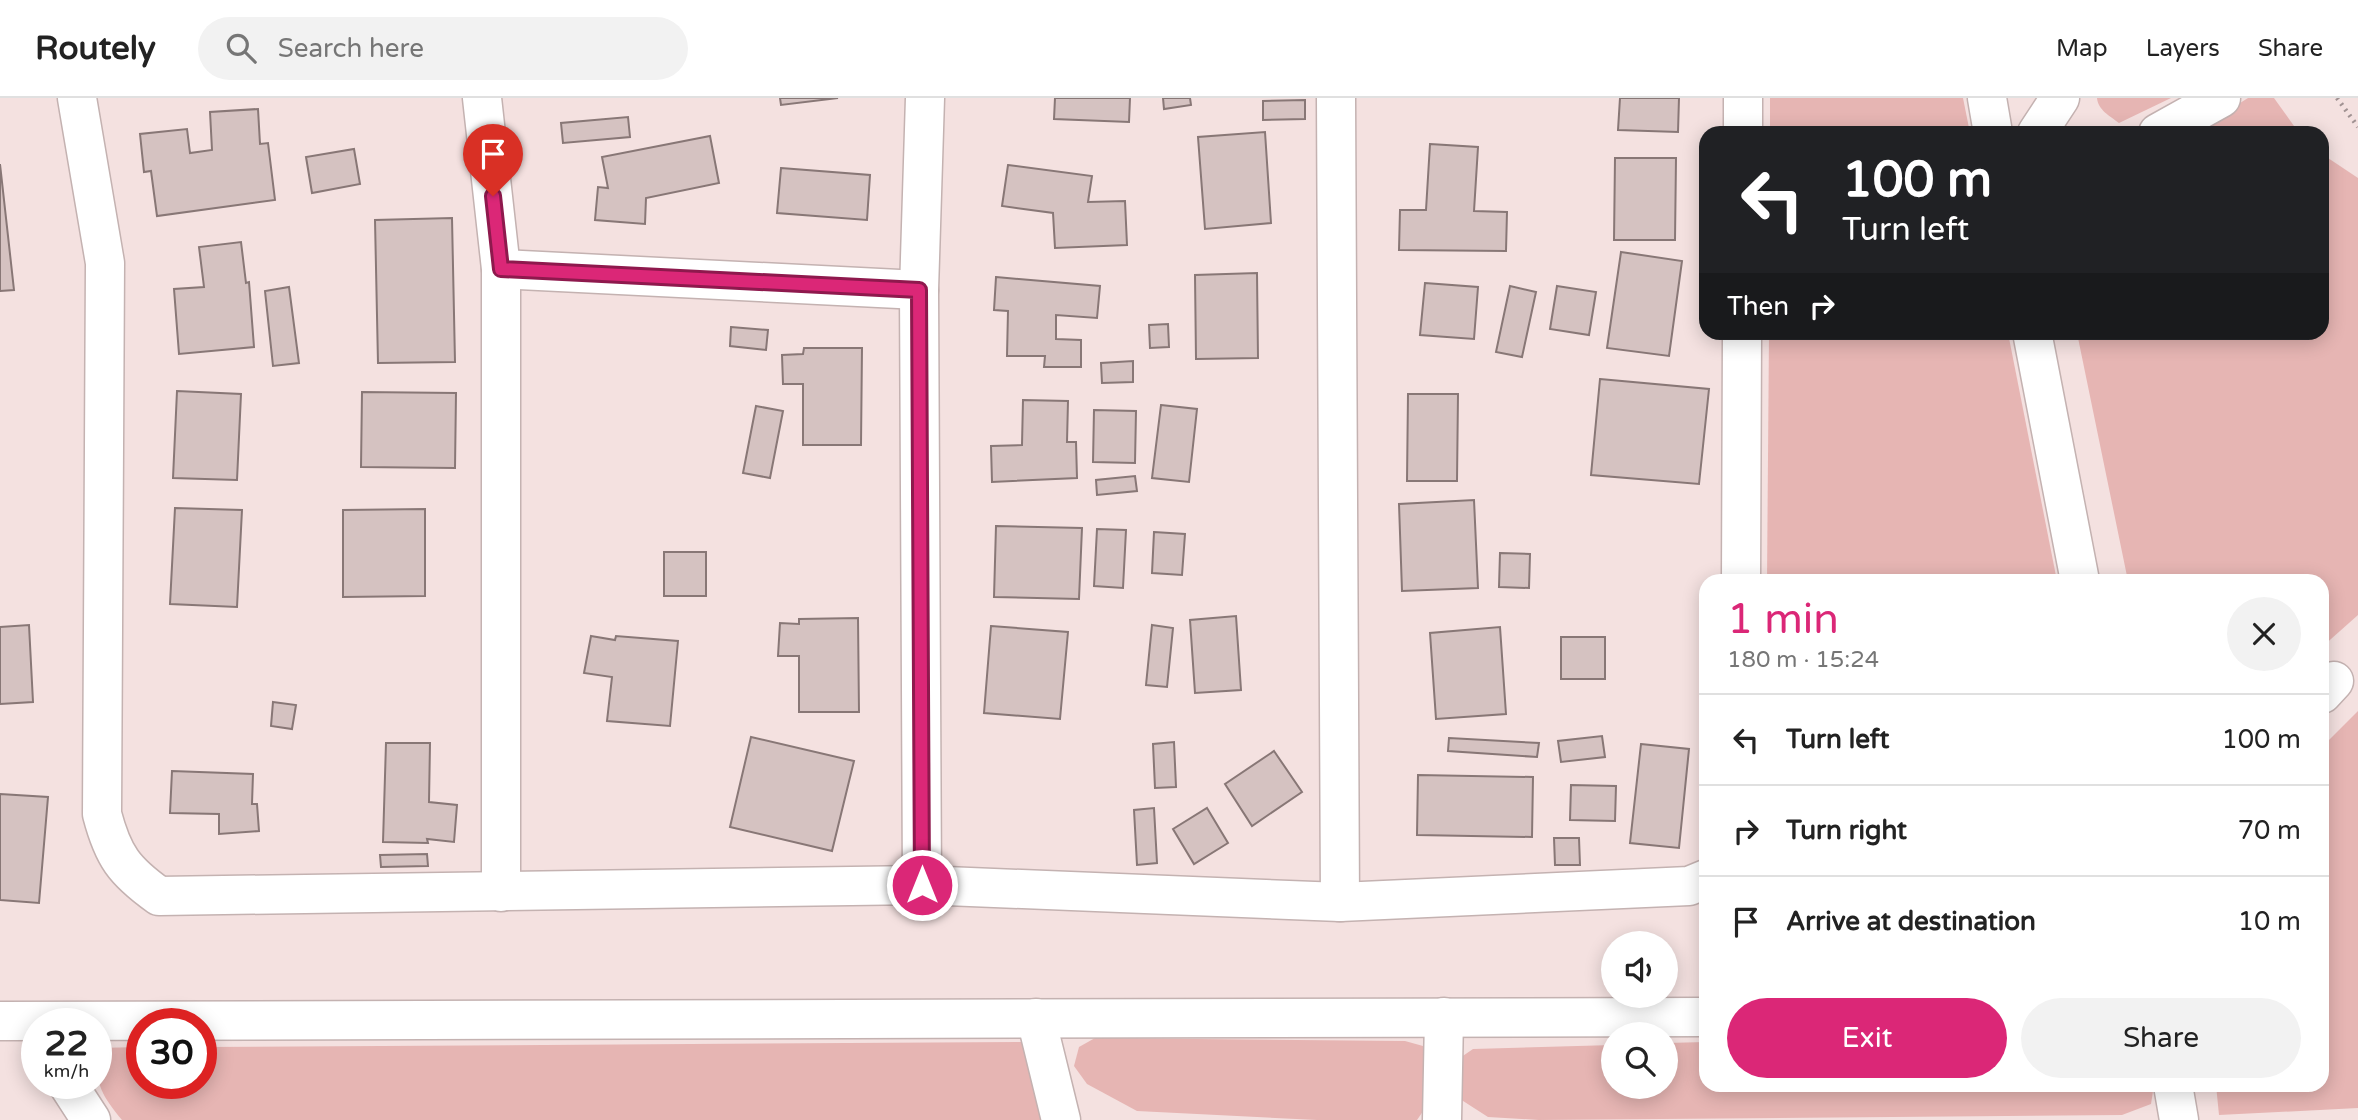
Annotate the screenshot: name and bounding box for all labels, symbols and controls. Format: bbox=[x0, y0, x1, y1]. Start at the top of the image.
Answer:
search box bbox=[198, 17, 688, 80]
text: Routely bbox=[35, 29, 156, 68]
icon: search bbox=[222, 29, 260, 67]
text: Search here bbox=[278, 33, 424, 64]
text: Map bbox=[2056, 34, 2108, 63]
text: Layers bbox=[2146, 34, 2220, 63]
text: Share bbox=[2258, 34, 2323, 63]
pin bbox=[463, 124, 523, 196]
icon: arrive bbox=[474, 135, 512, 173]
text: 100 m bbox=[1842, 151, 1992, 210]
icon: left bbox=[1727, 154, 1818, 245]
text: Turn left bbox=[1842, 211, 1969, 249]
icon: right bbox=[1803, 287, 1841, 325]
text: Then bbox=[1727, 291, 1789, 322]
text: 1 min bbox=[1727, 594, 1839, 645]
button: close bbox=[2227, 597, 2301, 671]
text: 180 m · 15:24 bbox=[1727, 646, 1879, 674]
icon: left bbox=[1727, 721, 1765, 759]
text: Turn left bbox=[1786, 724, 1889, 755]
text: 100 m bbox=[2221, 724, 2301, 755]
icon: right bbox=[1727, 812, 1765, 850]
text: Turn right bbox=[1786, 815, 1907, 846]
text: 70 m bbox=[2238, 815, 2301, 846]
position arrow bbox=[885, 848, 959, 922]
icon: arrive bbox=[1727, 903, 1765, 941]
text: Arrive at destination bbox=[1786, 906, 2036, 937]
text: 10 m bbox=[2238, 906, 2301, 937]
map controls bbox=[1601, 931, 1678, 1099]
button: sound bbox=[1601, 931, 1678, 1008]
button: Exit bbox=[1727, 998, 2007, 1078]
button: Share bbox=[2021, 998, 2301, 1078]
speed limit sign: 30 bbox=[126, 1008, 217, 1099]
button: search bbox=[1601, 1022, 1678, 1099]
text: 22 bbox=[45, 1023, 88, 1065]
text: km/h bbox=[44, 1060, 89, 1082]

